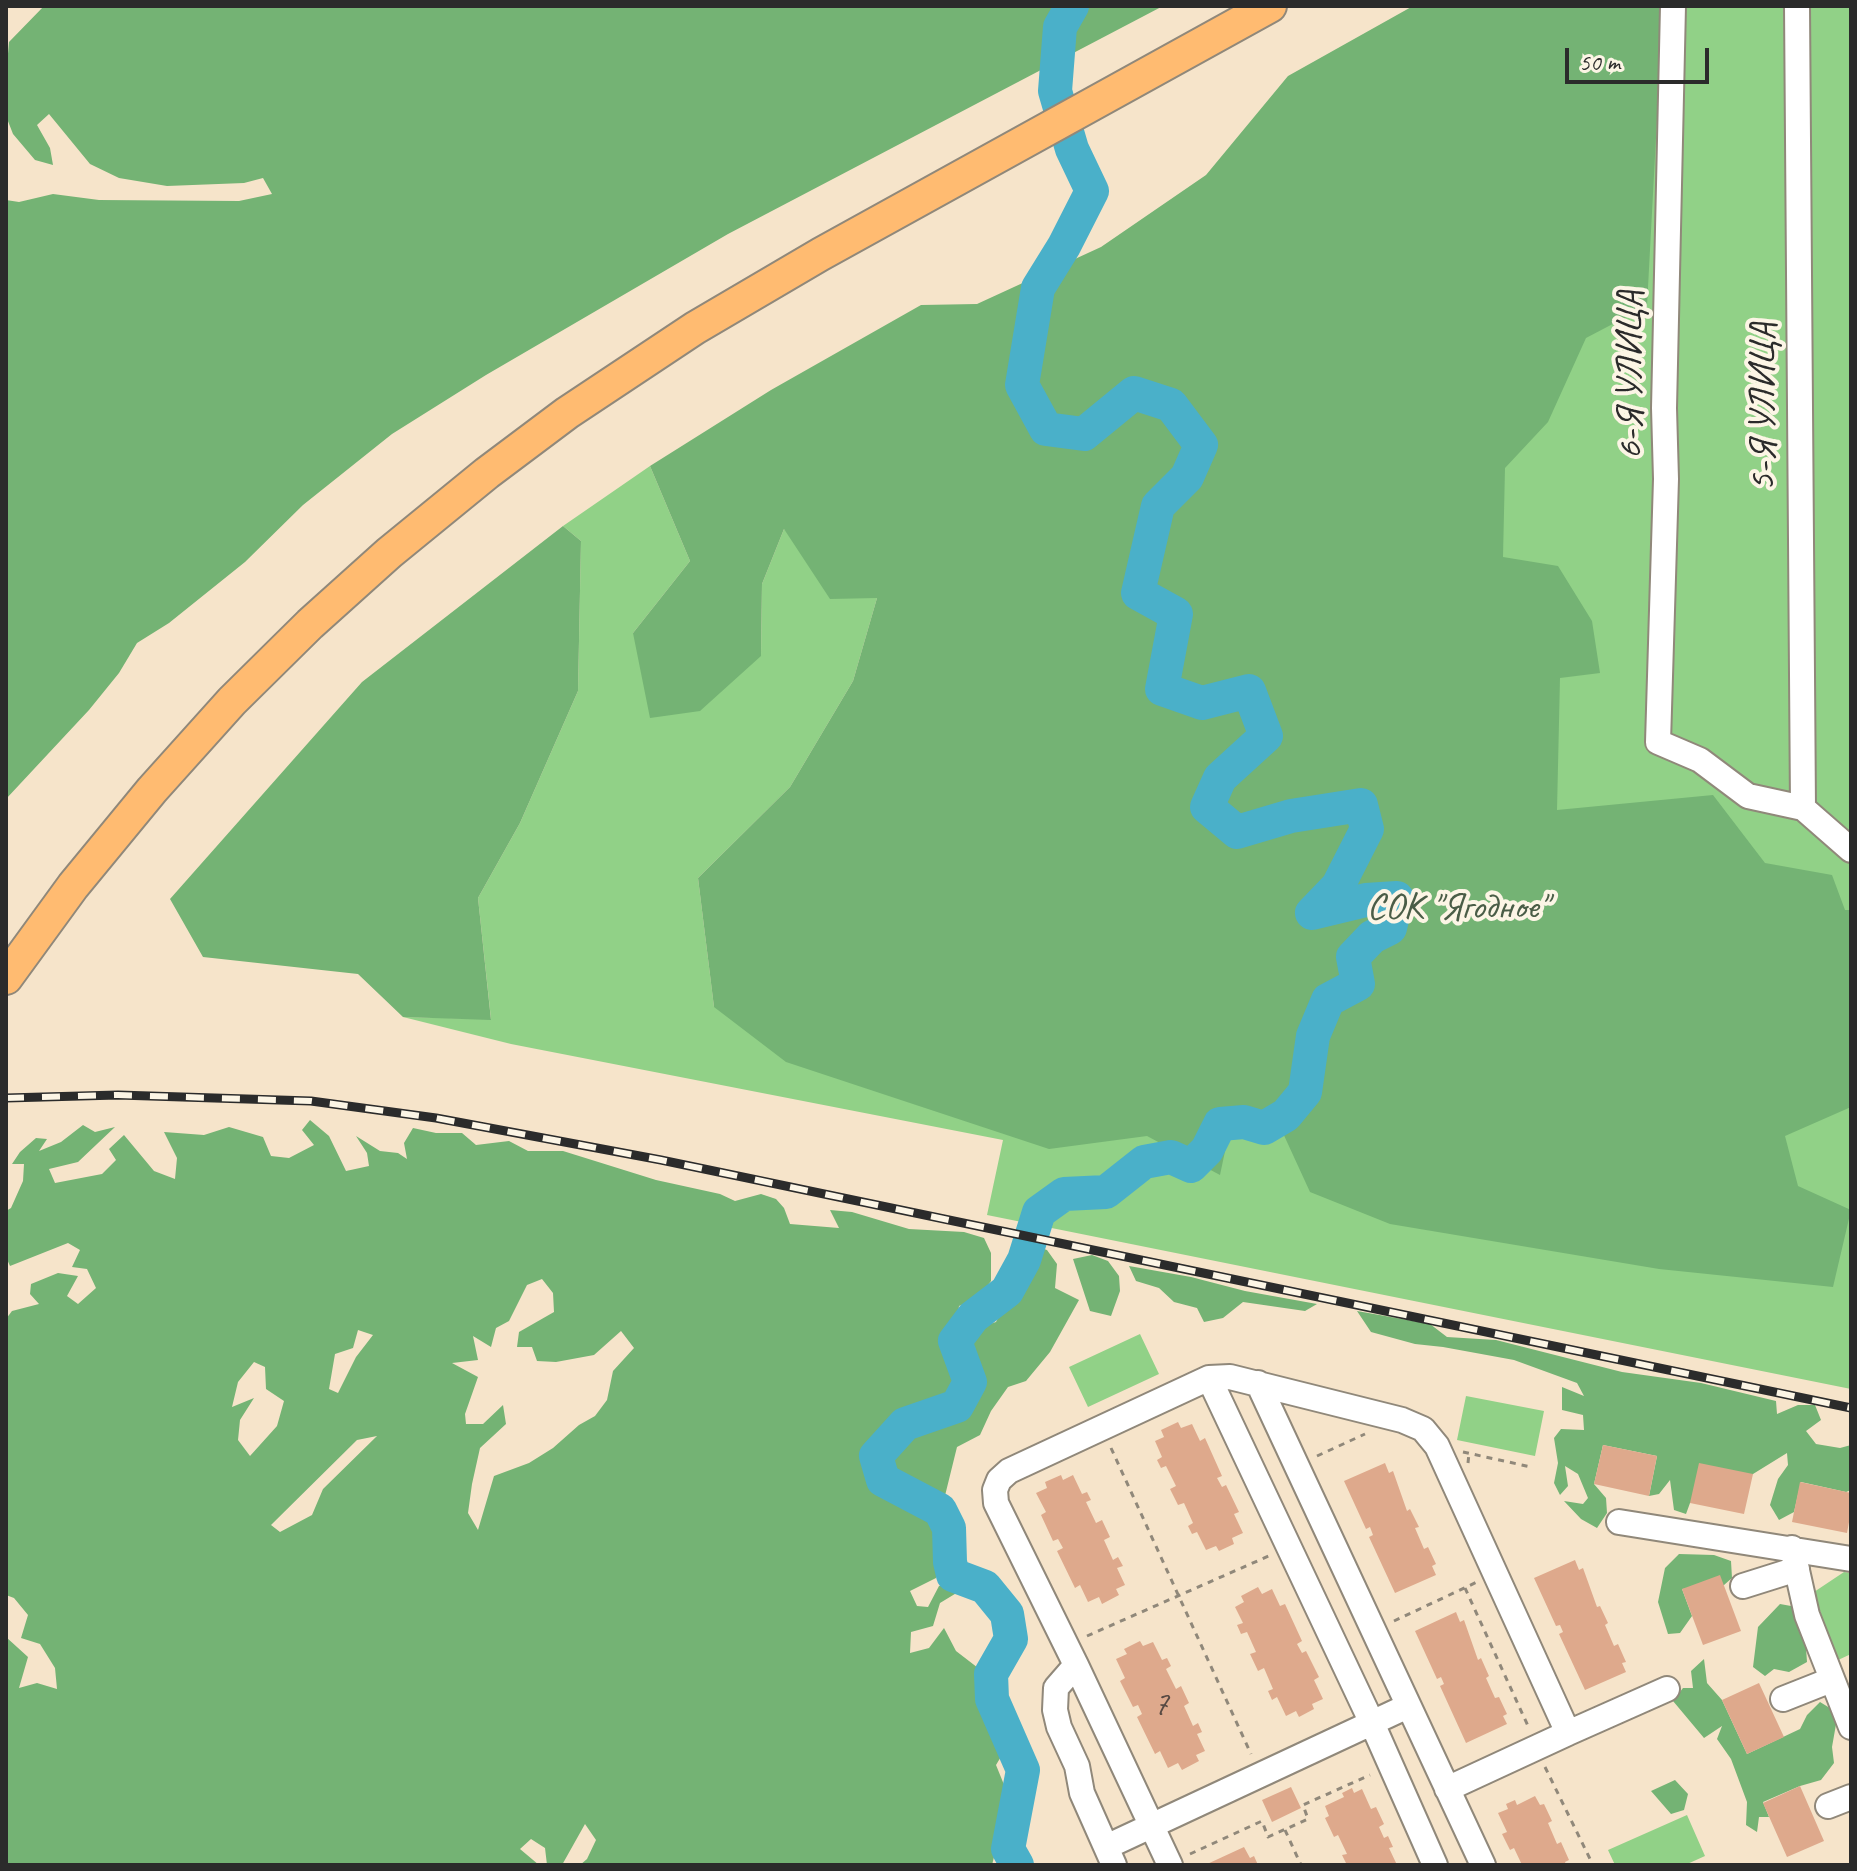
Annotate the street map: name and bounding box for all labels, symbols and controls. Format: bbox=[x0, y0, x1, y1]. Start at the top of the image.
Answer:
scale bar bbox=[1569, 32, 1713, 82]
text: 50 m bbox=[1579, 47, 1620, 77]
street label: 6-Я УЛИЦА bbox=[1608, 290, 1654, 460]
street label: 5-Я УЛИЦА bbox=[1741, 322, 1787, 492]
park label: СОК "Ягодное" bbox=[1367, 885, 1547, 931]
house number: 7 bbox=[1153, 1685, 1169, 1725]

